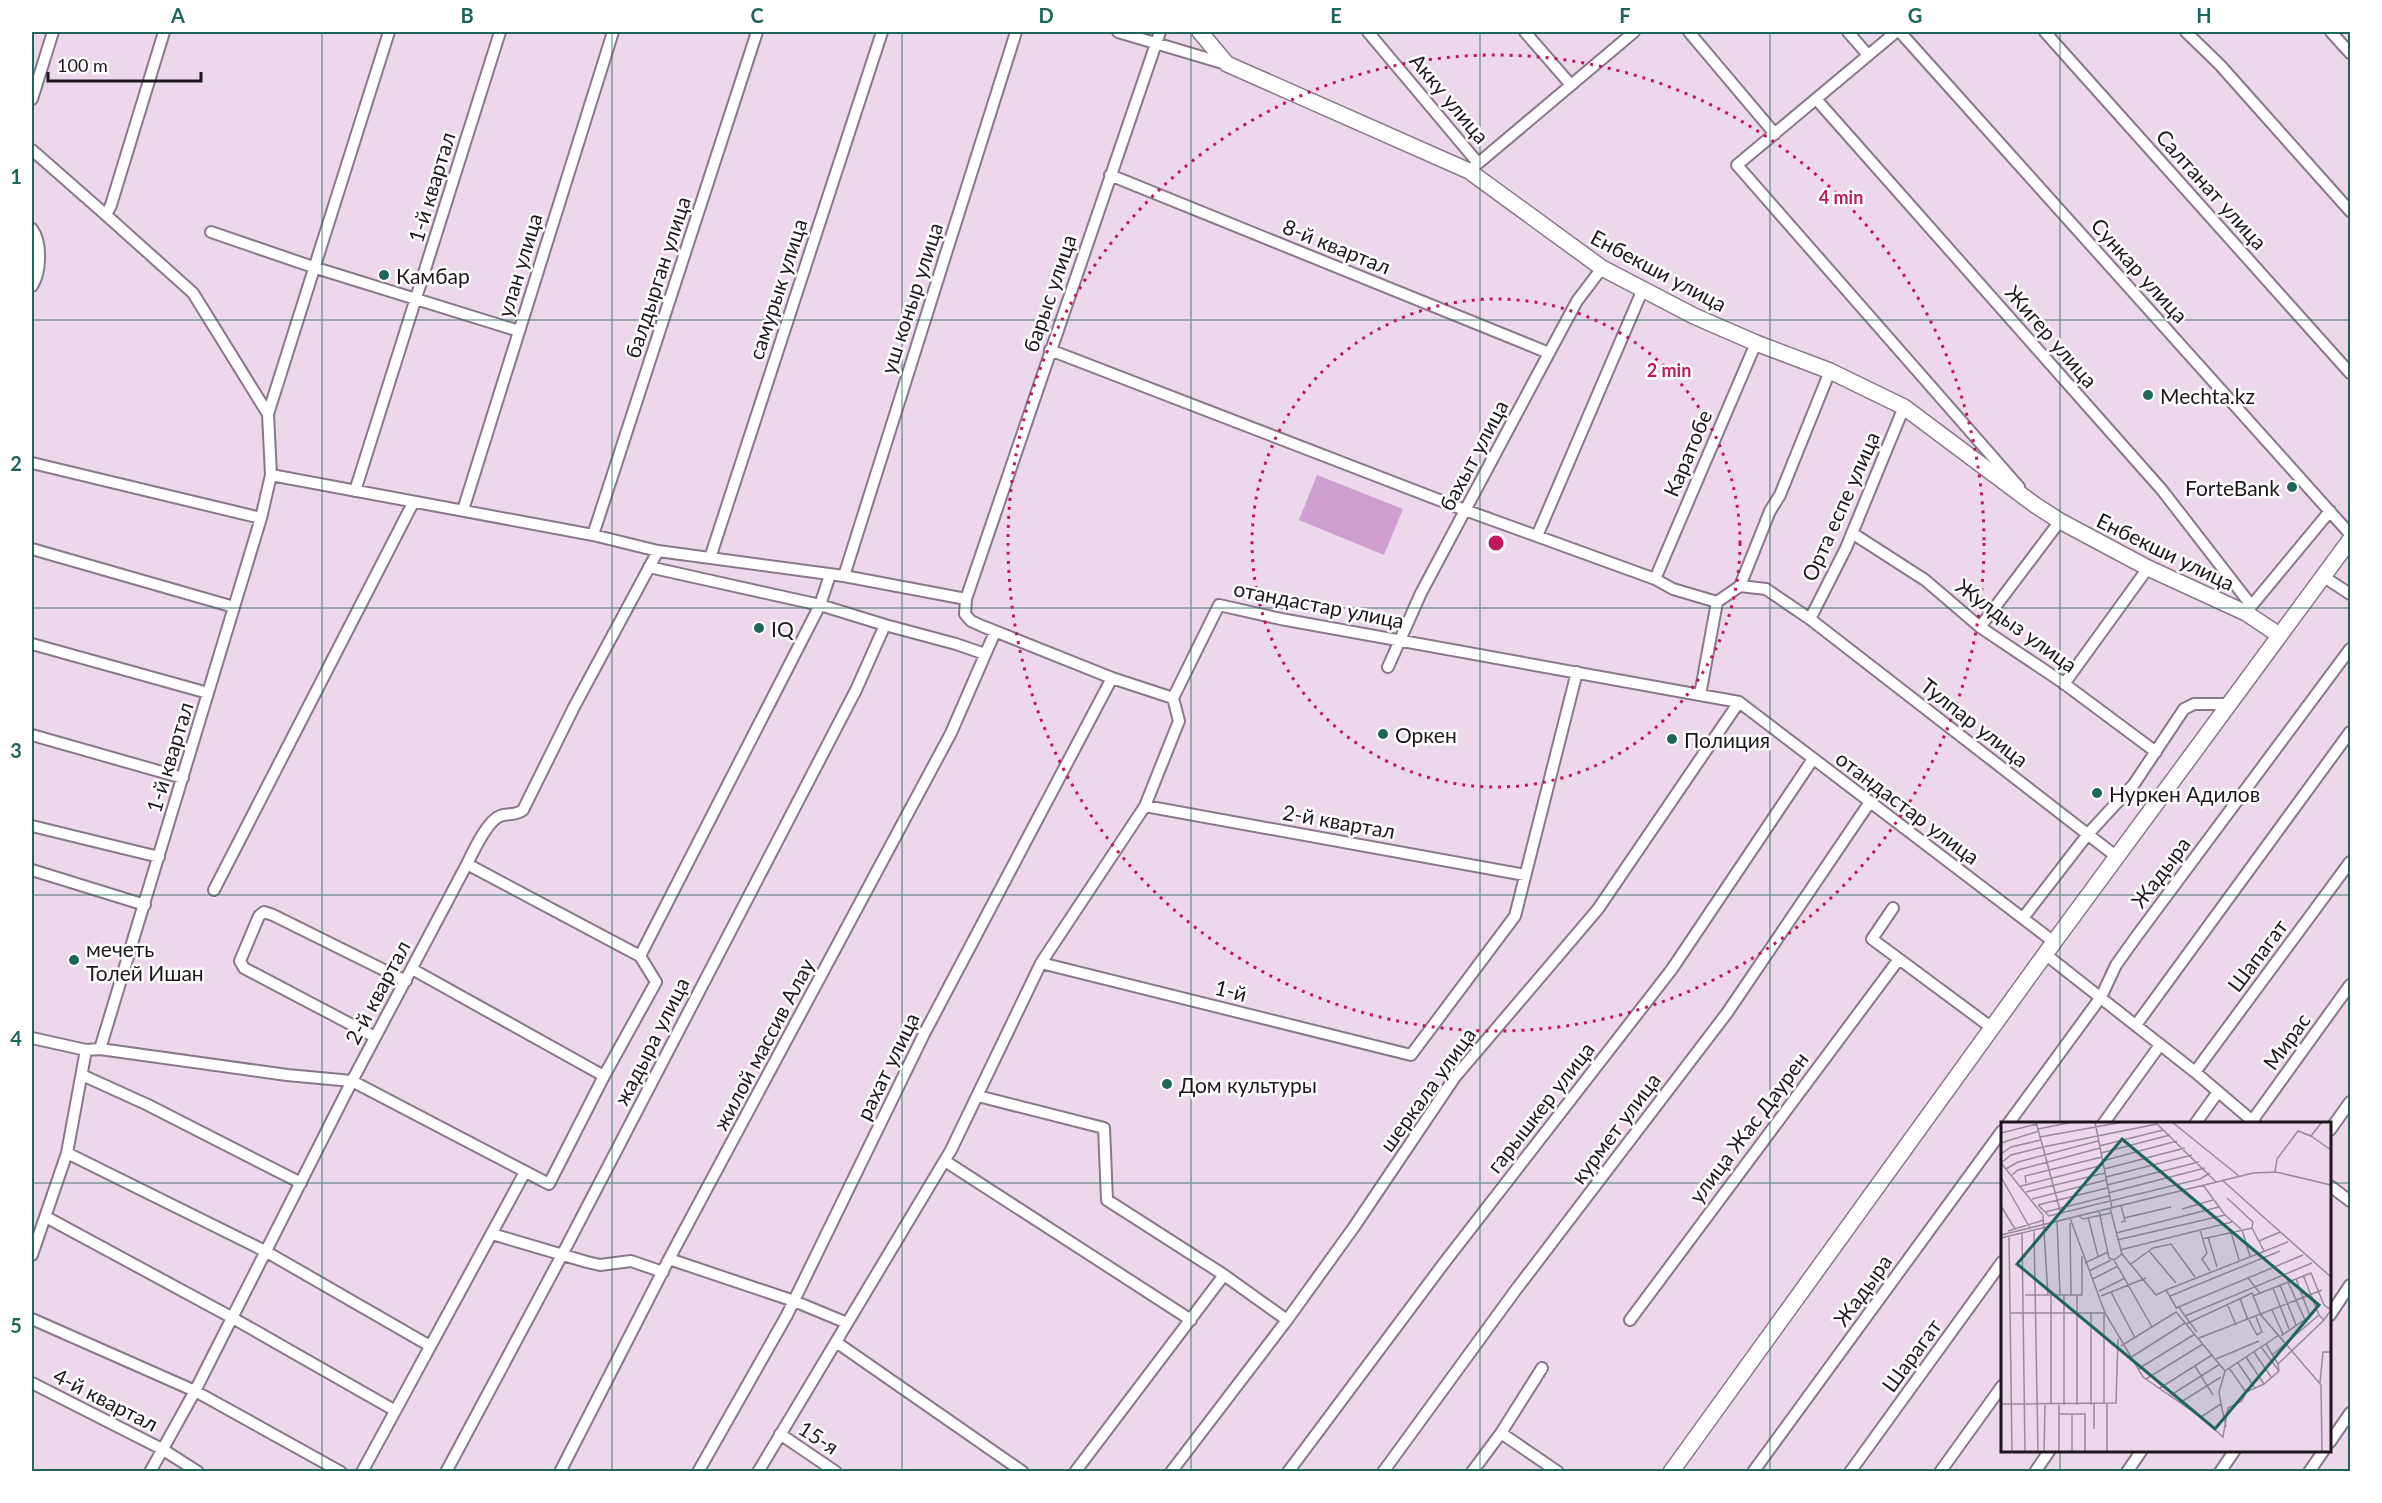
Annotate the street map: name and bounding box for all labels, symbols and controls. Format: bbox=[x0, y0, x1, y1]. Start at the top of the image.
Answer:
text: A bbox=[170, 3, 185, 27]
text: B bbox=[460, 3, 474, 27]
text: C bbox=[750, 3, 764, 27]
text: D bbox=[1038, 3, 1054, 27]
text: E bbox=[1330, 3, 1342, 27]
text: F bbox=[1619, 3, 1631, 27]
text: G bbox=[1908, 3, 1922, 27]
text: H bbox=[2196, 3, 2212, 27]
scale bar bbox=[48, 45, 201, 83]
street label: Акку улица bbox=[1405, 48, 1495, 148]
text: 100 m bbox=[57, 54, 108, 76]
street label: Салтанат улица bbox=[2152, 124, 2272, 254]
street label: 1-й квартал bbox=[402, 129, 460, 245]
text: 1 bbox=[10, 164, 22, 188]
text: 4 min bbox=[1819, 186, 1863, 208]
street label: балдырган улица bbox=[619, 193, 695, 361]
street label: улан улица bbox=[491, 210, 547, 320]
street label: 8-й квартал bbox=[1280, 213, 1394, 279]
street label: Сункар улица bbox=[2087, 213, 2193, 327]
street label: самурык улица bbox=[742, 215, 812, 363]
street label: уш коныр улица bbox=[875, 219, 947, 377]
street label: Енбекши улица bbox=[1587, 224, 1731, 316]
street label: барыс улица bbox=[1017, 231, 1081, 355]
place label: Камбар bbox=[396, 263, 470, 288]
marker: Камбар bbox=[377, 268, 391, 282]
street label: Жигер улица bbox=[2001, 280, 2103, 392]
text: 2 min bbox=[1647, 359, 1691, 381]
place label: Mechta.kz bbox=[2160, 383, 2255, 408]
marker: Mechta.kz bbox=[2141, 388, 2155, 402]
street label: бахыт улица bbox=[1433, 395, 1513, 515]
street label: Каратобе bbox=[1658, 406, 1716, 500]
street label: Орта еспе улица bbox=[1796, 427, 1884, 585]
text: 2 bbox=[10, 451, 22, 475]
place label: ForteBank bbox=[2185, 475, 2280, 500]
marker: ForteBank bbox=[2285, 480, 2299, 494]
street label: Енбекши улица bbox=[2093, 507, 2239, 595]
centre of rings bbox=[1486, 533, 1506, 553]
street label: Жулдыз улица bbox=[1952, 573, 2082, 677]
street label: отандастар улица bbox=[1232, 575, 1406, 633]
place label: IQ bbox=[771, 616, 794, 641]
marker: IQ bbox=[752, 621, 766, 635]
street label: Тулпар улица bbox=[1916, 672, 2034, 772]
street label: 1-й квартал bbox=[140, 699, 198, 815]
place label: Оркен bbox=[1395, 722, 1457, 747]
marker: Оркен bbox=[1376, 727, 1390, 741]
place label: Полиция bbox=[1684, 727, 1770, 752]
marker: Полиция bbox=[1665, 732, 1679, 746]
text: 3 bbox=[10, 738, 22, 762]
street label: отандастар улица bbox=[1831, 745, 1985, 869]
place label: Нуркен Адилов bbox=[2109, 781, 2260, 806]
marker: Нуркен Адилов bbox=[2090, 786, 2104, 800]
street label: 2-й квартал bbox=[1281, 799, 1397, 843]
street label: Жадыра bbox=[2125, 832, 2195, 912]
street label: Шапагат bbox=[2222, 913, 2293, 996]
place label: мечеть Толей Ишан bbox=[86, 936, 204, 985]
street label: 2-й квартал bbox=[339, 936, 415, 1048]
marker: мечеть Толей Ишан bbox=[67, 953, 81, 967]
street label: жилой массив Алау bbox=[707, 954, 819, 1134]
street label: жадыра улица bbox=[608, 973, 694, 1109]
street label: 1-й bbox=[1212, 974, 1250, 1006]
street label: рахат улица bbox=[850, 1008, 924, 1124]
street label: Мирас bbox=[2257, 1008, 2315, 1074]
street label: шеркала улица bbox=[1374, 1022, 1480, 1156]
text: 4 bbox=[10, 1026, 22, 1050]
street label: гарышкер улица bbox=[1481, 1037, 1599, 1177]
street label: улица Жас Даурен bbox=[1683, 1047, 1813, 1207]
street label: курмет улица bbox=[1565, 1068, 1665, 1188]
place label: Дом культуры bbox=[1179, 1072, 1317, 1097]
marker: Дом культуры bbox=[1160, 1077, 1174, 1091]
inset map bbox=[2001, 1122, 2331, 1452]
street label: Жадыра bbox=[1828, 1249, 1896, 1331]
text: 5 bbox=[10, 1313, 22, 1337]
street label: Шарагат bbox=[1876, 1313, 1946, 1396]
street label: 4-й квартал bbox=[50, 1362, 162, 1436]
street label: 15-я bbox=[794, 1415, 844, 1459]

